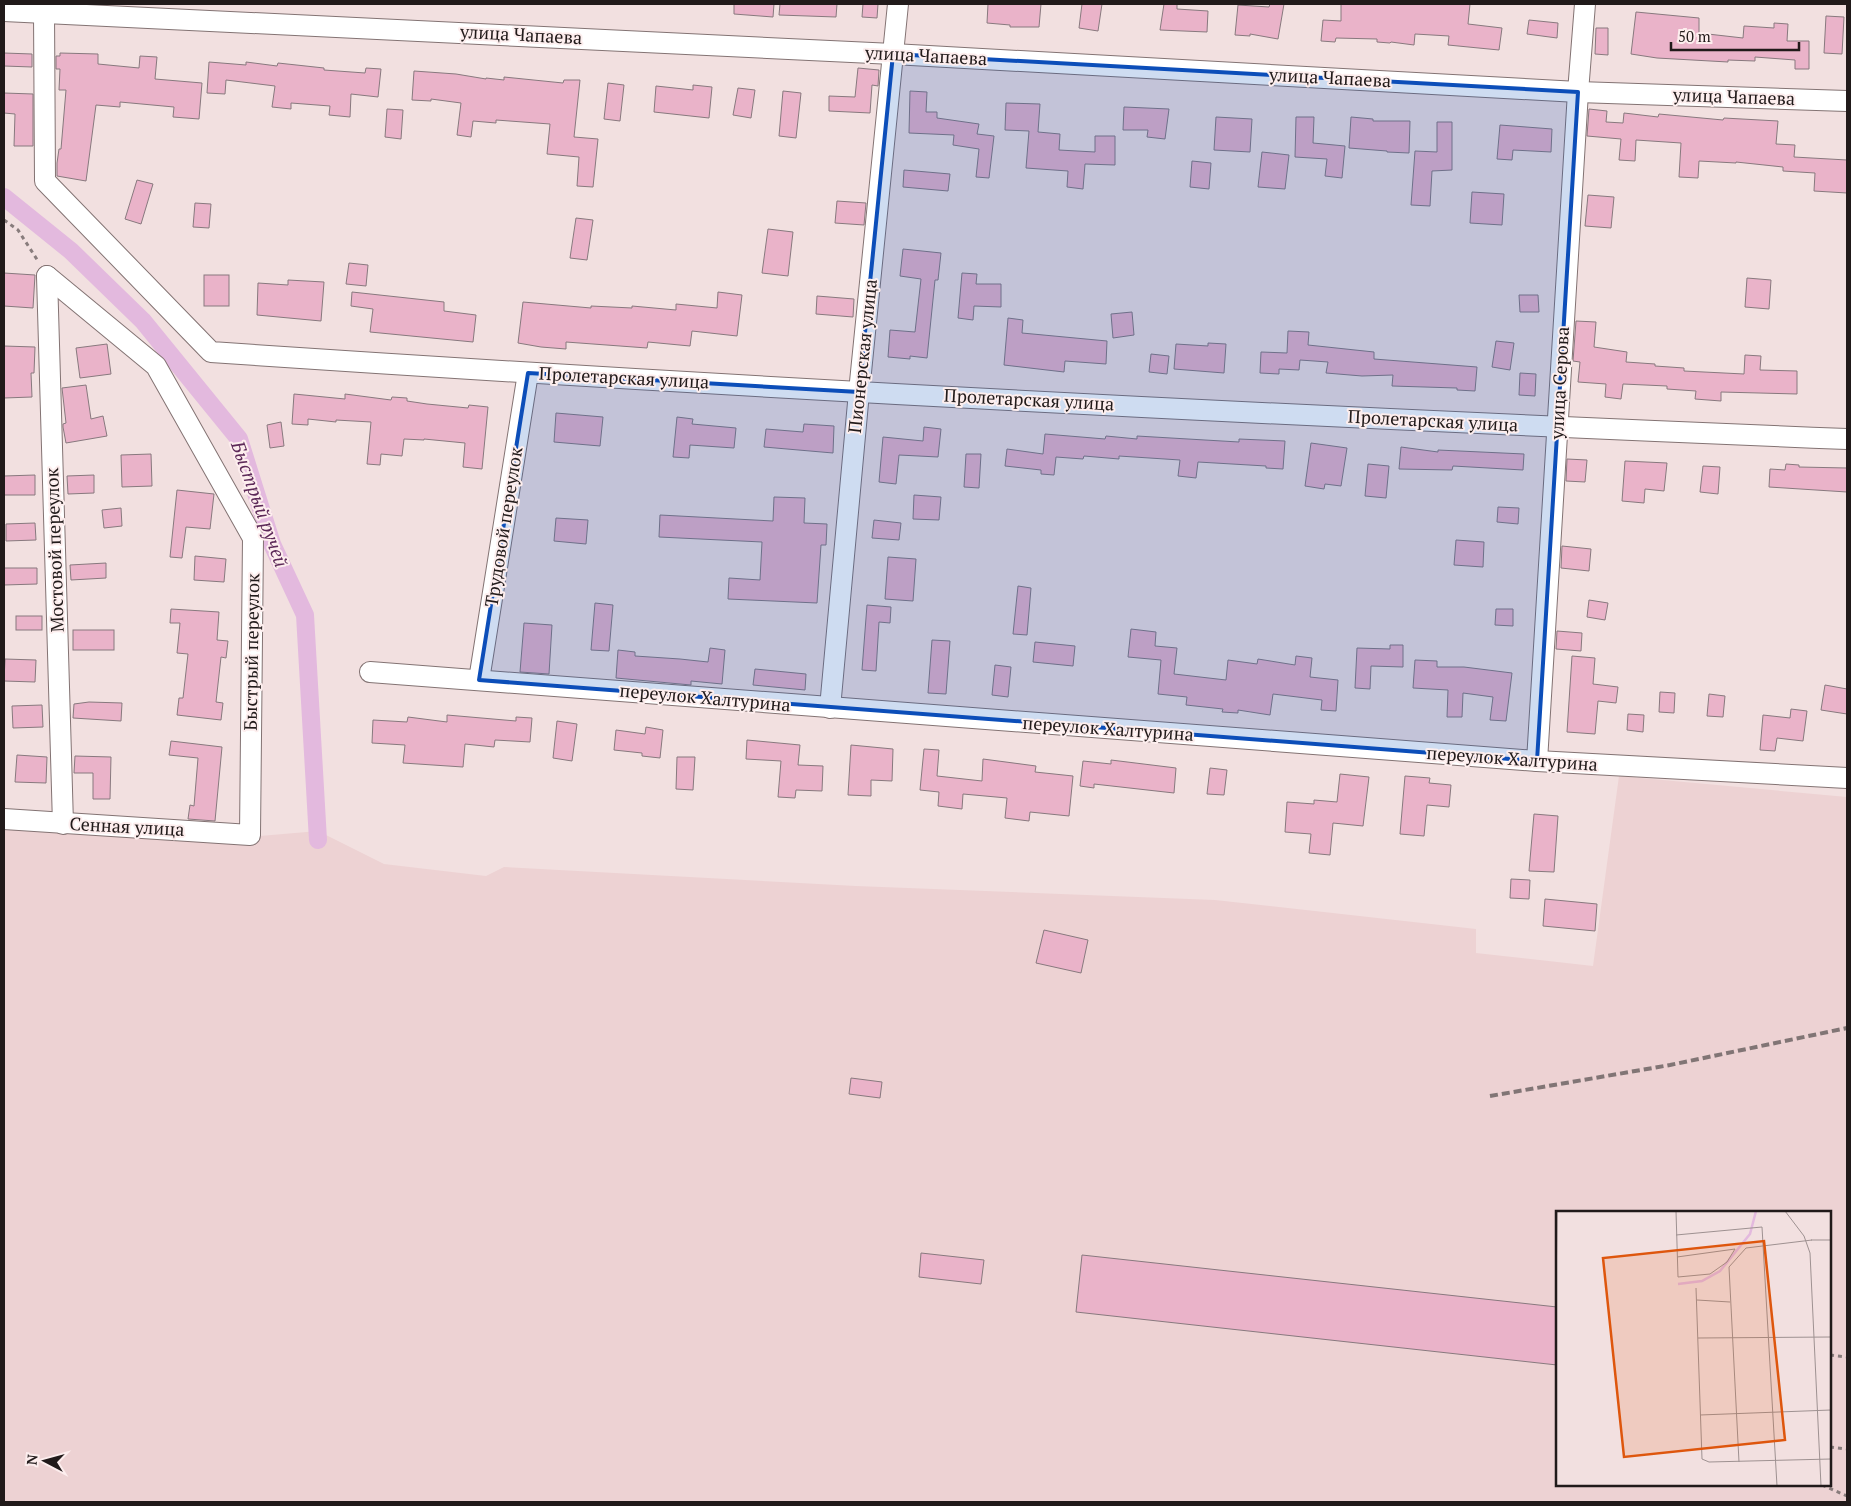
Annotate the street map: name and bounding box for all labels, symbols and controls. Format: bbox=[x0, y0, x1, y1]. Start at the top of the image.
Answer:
street label: улица Чапаева bbox=[458, 19, 583, 49]
scale bar bbox=[1671, 20, 1798, 52]
text: 50 m bbox=[1678, 26, 1711, 46]
street label: улица Чапаева bbox=[863, 40, 988, 70]
street label: улица Чапаева bbox=[1267, 62, 1392, 92]
street label: улица Чапаева bbox=[1672, 82, 1796, 110]
street label: Пионерская улица bbox=[842, 278, 882, 434]
street label: улица Серова bbox=[1544, 326, 1574, 441]
street label: Пролетарская улица bbox=[538, 361, 710, 393]
street label: Пролетарская улица bbox=[943, 383, 1115, 415]
street label: Пролетарская улица bbox=[1347, 404, 1519, 436]
water label: Быстрый ручей bbox=[226, 436, 295, 570]
street label: Трудовой переулок bbox=[479, 445, 528, 608]
street label: Мостовой переулок bbox=[39, 467, 69, 633]
street label: Быстрый переулок bbox=[238, 573, 264, 731]
street label: переулок Халтурина bbox=[618, 678, 792, 716]
street label: переулок Халтурина bbox=[1022, 710, 1195, 746]
street label: переулок Халтурина bbox=[1426, 740, 1599, 776]
street label: Сенная улица bbox=[69, 811, 185, 841]
inset map bbox=[1556, 1211, 1831, 1486]
north arrow bbox=[20, 1436, 70, 1486]
text: N bbox=[22, 1453, 42, 1466]

